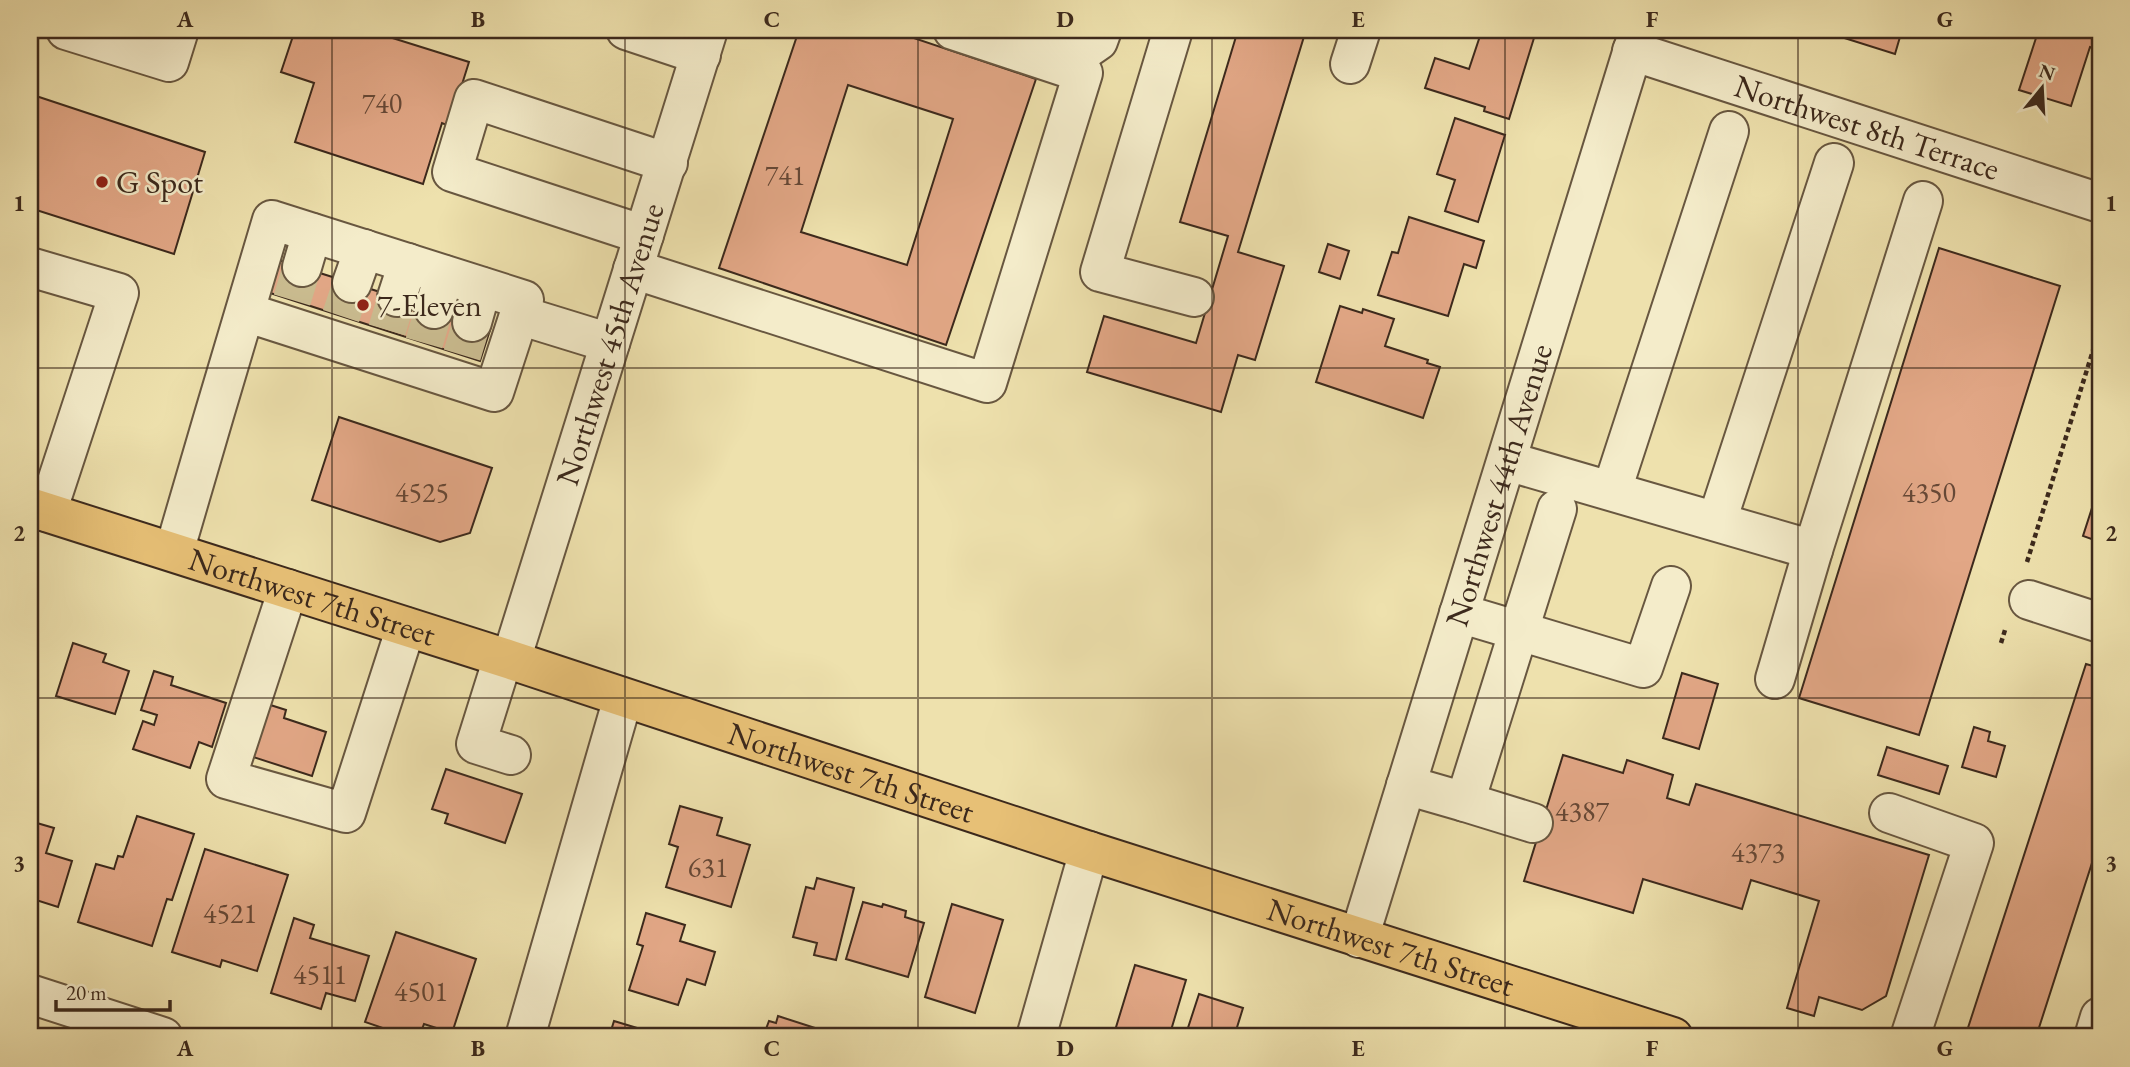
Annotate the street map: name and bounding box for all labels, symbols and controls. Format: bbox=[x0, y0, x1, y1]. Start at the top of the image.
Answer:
text: A bbox=[176, 4, 194, 34]
text: B bbox=[471, 4, 485, 34]
text: C bbox=[764, 4, 780, 34]
text: D bbox=[1056, 4, 1074, 34]
text: E bbox=[1351, 4, 1365, 34]
text: F bbox=[1646, 4, 1659, 34]
text: G bbox=[1937, 4, 1953, 34]
north arrow bbox=[2008, 52, 2078, 122]
text: N bbox=[2036, 58, 2059, 87]
street label: Northwest 8th Terrace bbox=[1729, 65, 2005, 190]
house number: 740 bbox=[362, 85, 402, 121]
house number: 741 bbox=[765, 157, 805, 193]
place label: G Spot bbox=[116, 161, 203, 203]
marker: G Spot bbox=[94, 174, 110, 190]
text: 1 bbox=[13, 188, 25, 218]
text: 1 bbox=[2105, 188, 2117, 218]
street label: Northwest 45th Avenue bbox=[546, 198, 674, 490]
place label: 7-Eleven bbox=[377, 284, 482, 326]
marker: 7-Eleven bbox=[355, 297, 371, 313]
street label: Northwest 44th Avenue bbox=[1435, 339, 1562, 632]
house number: 4525 bbox=[395, 474, 449, 510]
house number: 4350 bbox=[1902, 474, 1956, 510]
text: 2 bbox=[13, 518, 25, 548]
text: 2 bbox=[2105, 518, 2117, 548]
street label: Northwest 7th Street bbox=[183, 538, 441, 656]
street label: Northwest 7th Street bbox=[723, 712, 980, 833]
house number: 4387 bbox=[1555, 793, 1609, 829]
house number: 4373 bbox=[1731, 834, 1785, 870]
text: 3 bbox=[13, 848, 25, 878]
text: 3 bbox=[2105, 848, 2117, 878]
house number: 631 bbox=[688, 849, 728, 885]
street label: Northwest 7th Street bbox=[1262, 888, 1519, 1006]
house number: 4521 bbox=[203, 895, 257, 931]
house number: 4511 bbox=[293, 956, 347, 992]
scale bar bbox=[56, 969, 170, 1013]
house number: 4501 bbox=[394, 973, 448, 1009]
text: 20 m bbox=[66, 979, 107, 1006]
text: A bbox=[176, 1033, 194, 1063]
text: B bbox=[471, 1033, 485, 1063]
text: C bbox=[764, 1033, 780, 1063]
text: D bbox=[1056, 1033, 1074, 1063]
text: E bbox=[1351, 1033, 1365, 1063]
text: F bbox=[1646, 1033, 1659, 1063]
text: G bbox=[1937, 1033, 1953, 1063]

